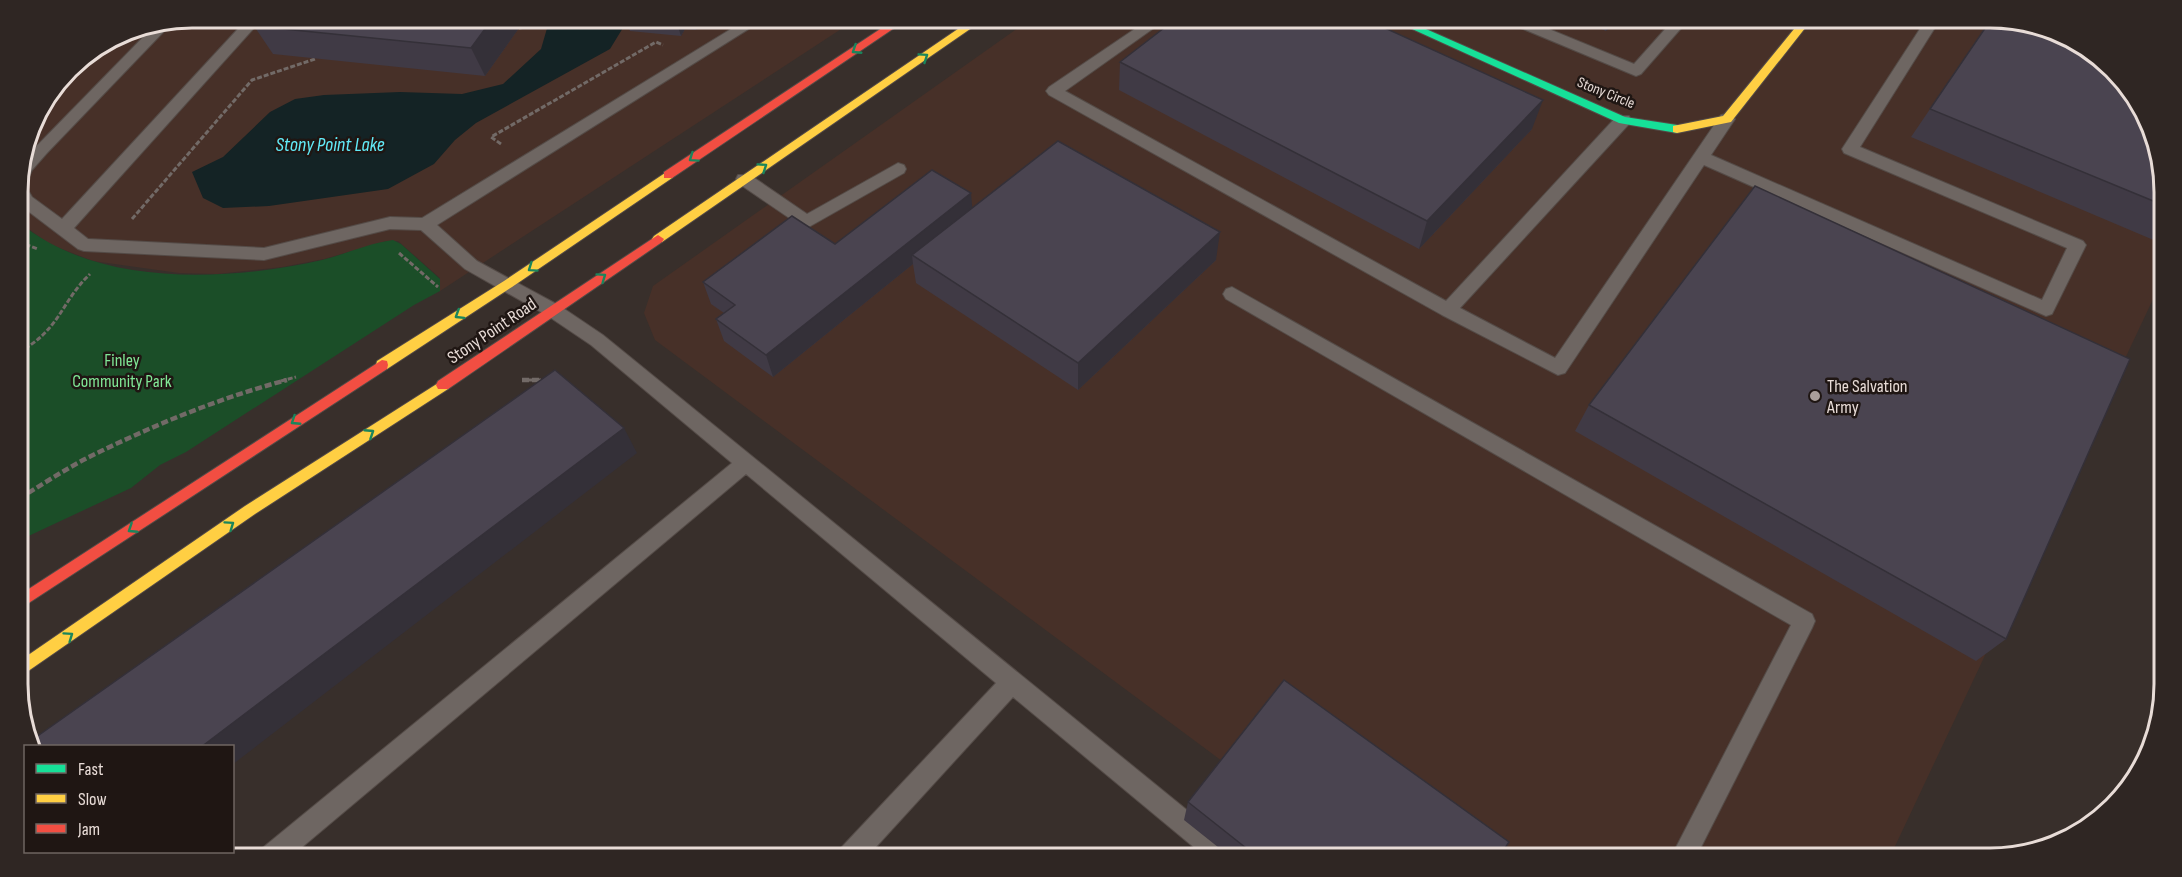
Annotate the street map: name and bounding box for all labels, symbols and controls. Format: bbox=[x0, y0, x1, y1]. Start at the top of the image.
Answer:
one-way arrow bbox=[851, 43, 862, 54]
one-way arrow bbox=[917, 53, 928, 64]
street label: Stony Circle bbox=[1574, 73, 1638, 113]
water label: Stony Point Lake bbox=[275, 133, 385, 157]
one-way arrow bbox=[688, 150, 699, 161]
one-way arrow bbox=[756, 163, 767, 174]
one-way arrow bbox=[528, 261, 539, 272]
one-way arrow bbox=[596, 273, 607, 284]
street label: Stony Point Road bbox=[444, 294, 540, 368]
one-way arrow bbox=[455, 308, 465, 320]
park label: Finley Community Park bbox=[72, 350, 172, 392]
place label: The Salvation Army bbox=[1826, 376, 1908, 418]
marker: The Salvation Army bbox=[1808, 389, 1822, 403]
one-way arrow bbox=[291, 414, 301, 426]
one-way arrow bbox=[364, 428, 374, 440]
one-way arrow bbox=[128, 521, 138, 533]
one-way arrow bbox=[223, 521, 234, 532]
one-way arrow bbox=[63, 632, 74, 643]
legend bbox=[24, 745, 234, 853]
text: Fast bbox=[78, 759, 104, 780]
text: Slow bbox=[78, 789, 107, 810]
text: Jam bbox=[77, 819, 100, 840]

